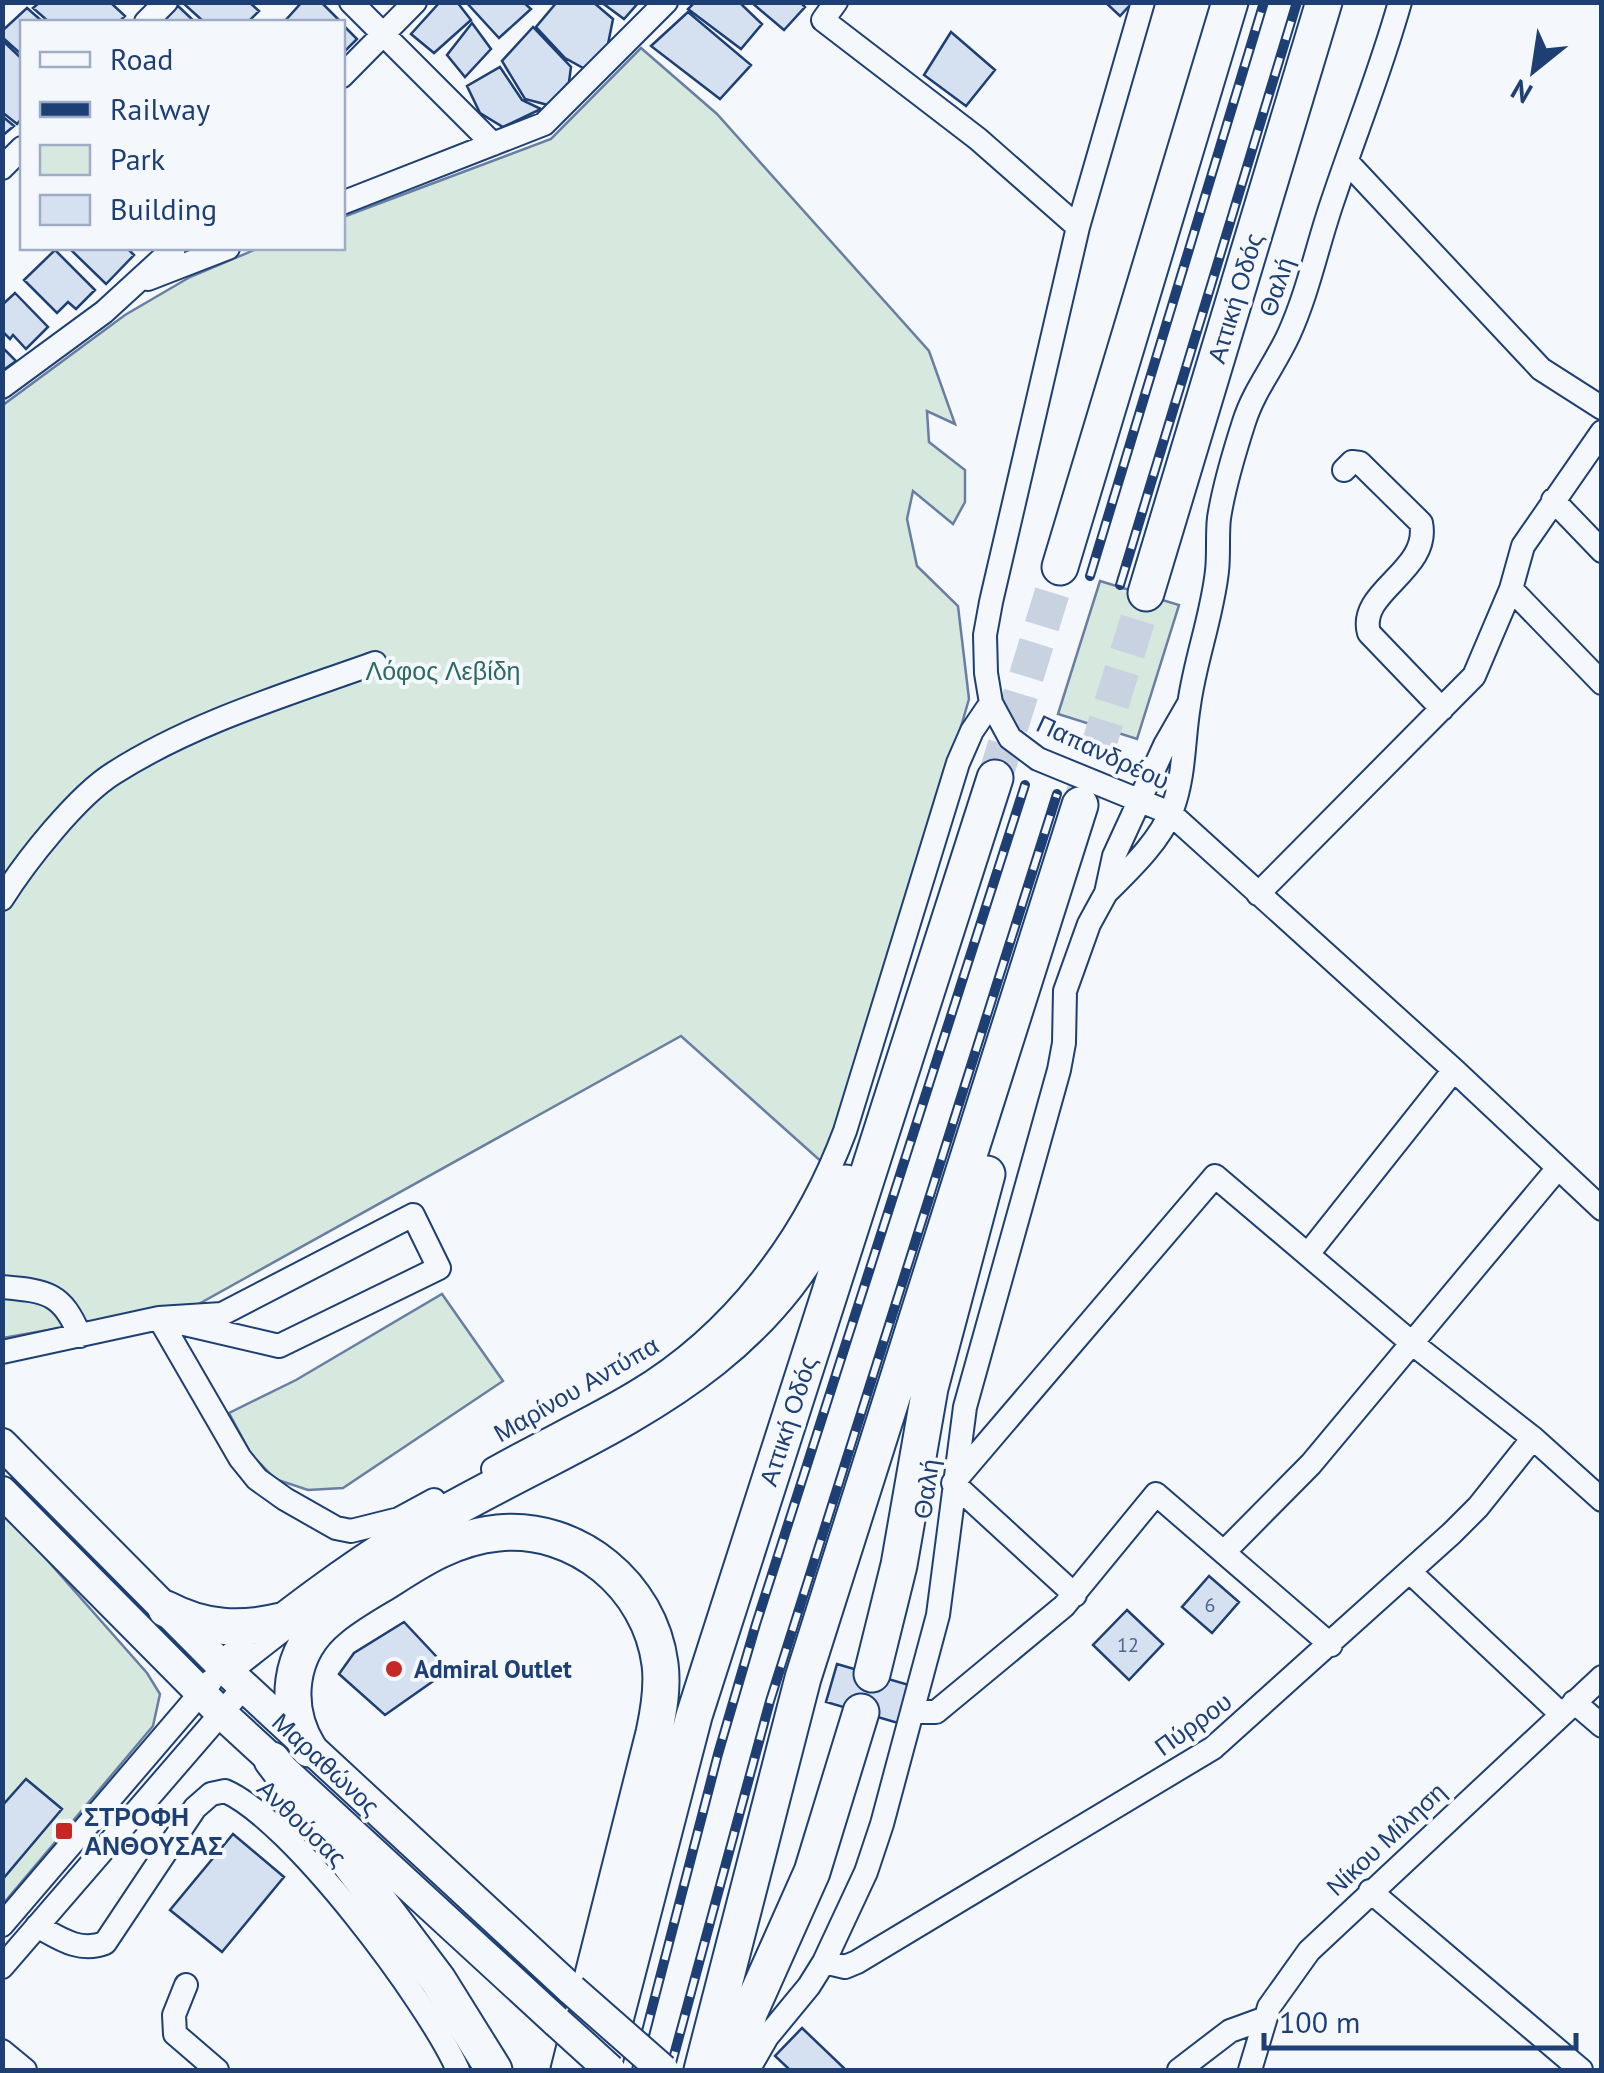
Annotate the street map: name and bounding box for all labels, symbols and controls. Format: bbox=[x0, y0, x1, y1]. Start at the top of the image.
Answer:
legend bbox=[20, 20, 345, 250]
north arrow bbox=[1484, 20, 1584, 120]
text: Road bbox=[110, 39, 174, 78]
text: N bbox=[1504, 71, 1538, 113]
text: Railway bbox=[110, 89, 210, 128]
text: Park bbox=[110, 139, 166, 178]
text: Building bbox=[110, 189, 217, 228]
street label: Αττική Οδός bbox=[1200, 229, 1270, 367]
street label: Θαλή bbox=[1251, 253, 1301, 321]
park label: Λόφος Λεβίδη bbox=[365, 655, 521, 687]
street label: Παπανδρέου bbox=[1031, 707, 1175, 797]
street label: Μαρίνου Αντύπα bbox=[488, 1329, 664, 1449]
street label: Αττική Οδός bbox=[752, 1352, 824, 1490]
street label: Θαλή bbox=[906, 1457, 946, 1521]
house number: 6 bbox=[1205, 1592, 1215, 1618]
house number: 12 bbox=[1117, 1632, 1139, 1658]
place label: Admiral Outlet bbox=[414, 1653, 572, 1685]
marker: Admiral Outlet bbox=[383, 1658, 405, 1680]
street label: Πύρρου bbox=[1148, 1685, 1238, 1763]
street label: Μαραθώνος bbox=[265, 1706, 387, 1822]
street label: Ανθούσας bbox=[251, 1773, 353, 1873]
street label: Νίκου Μίληση bbox=[1319, 1775, 1453, 1903]
place label: ΣΤΡΟΦΗ ΑΝΘΟΥΣΑΣ bbox=[84, 1801, 223, 1862]
marker: ΣΤΡΟΦΗ ΑΝΘΟΥΣΑΣ bbox=[53, 1820, 75, 1842]
scale bar bbox=[1264, 1988, 1576, 2050]
text: 100 m bbox=[1279, 2002, 1360, 2041]

